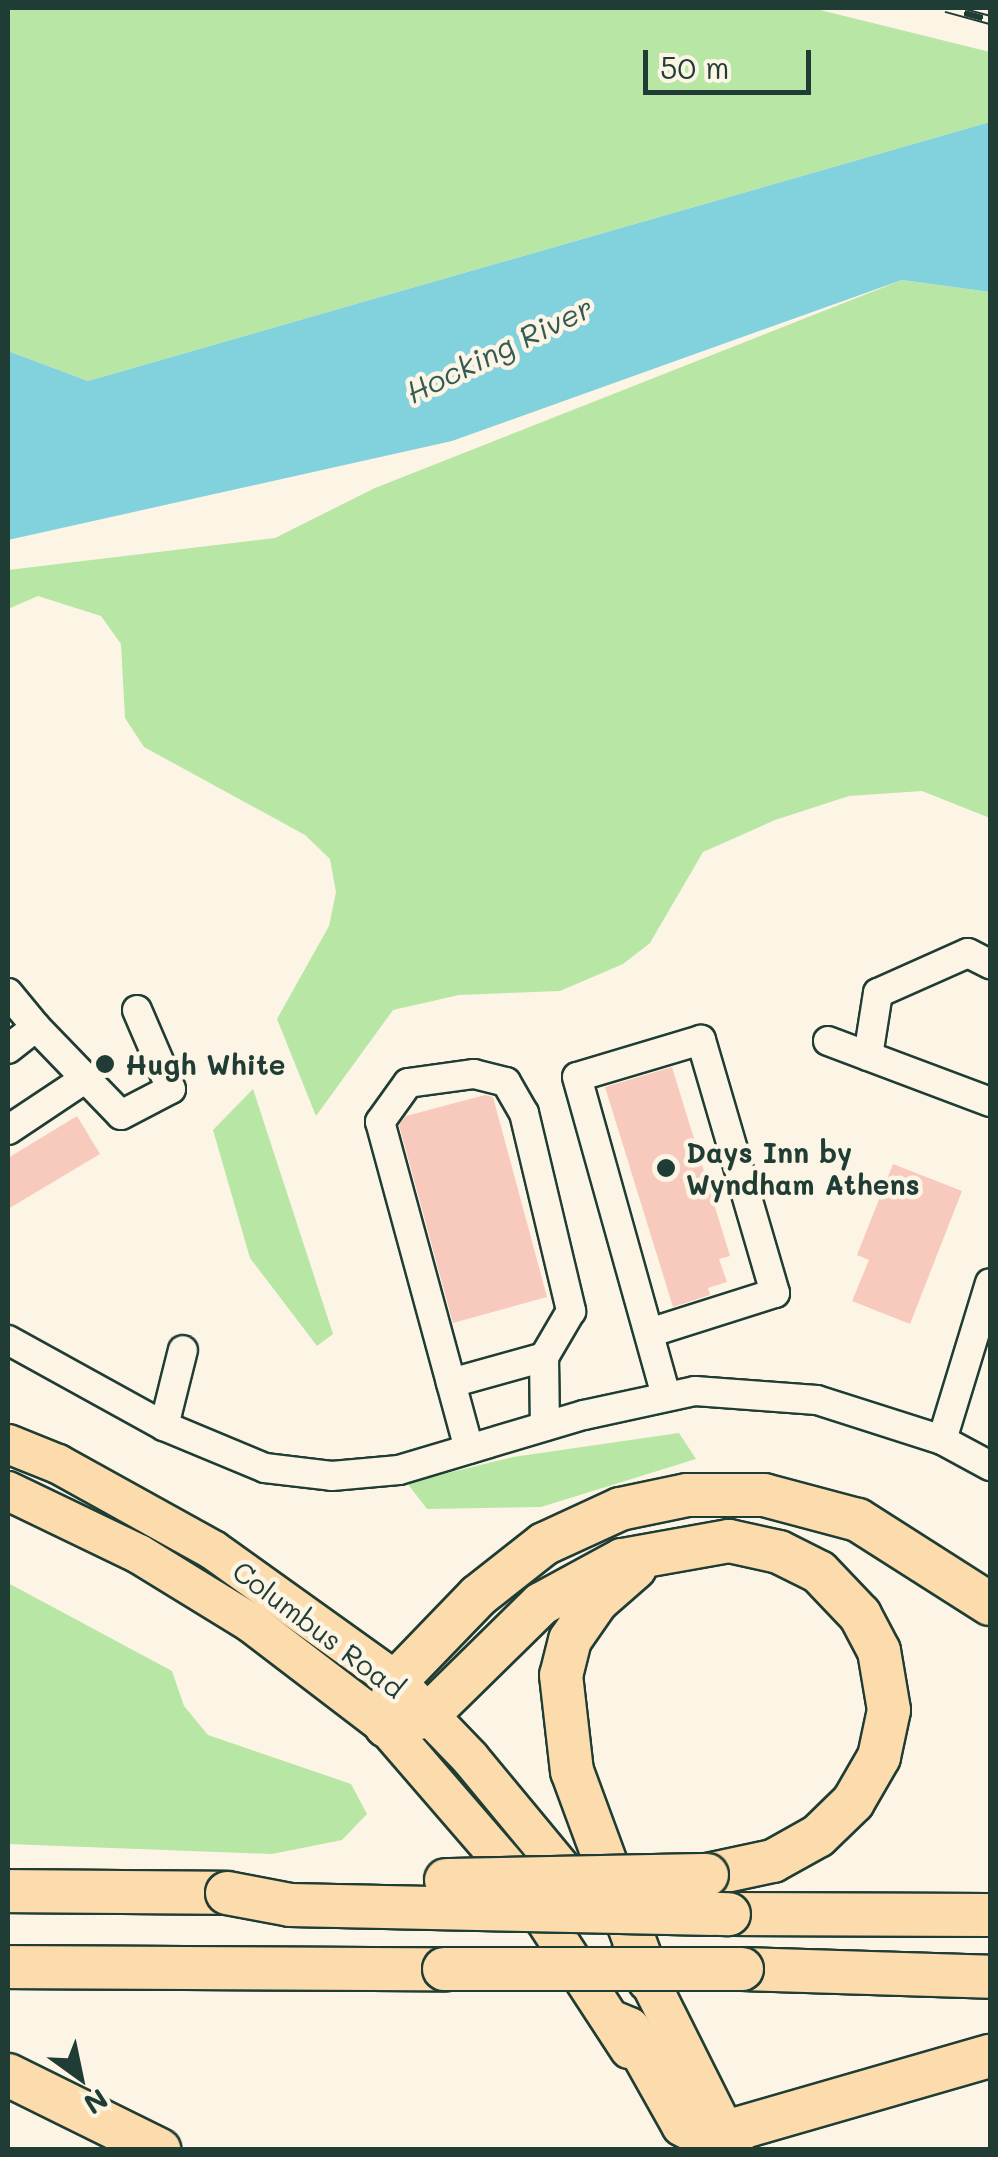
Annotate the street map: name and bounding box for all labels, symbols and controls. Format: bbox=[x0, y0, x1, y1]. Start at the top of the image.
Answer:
scale bar bbox=[648, 30, 816, 92]
text: 50 m bbox=[660, 47, 730, 87]
water label: Hocking River bbox=[400, 288, 598, 410]
place label: Hugh White bbox=[125, 1047, 285, 1081]
marker: Hugh White bbox=[94, 1053, 116, 1075]
place label: Days Inn by Wyndham Athens bbox=[686, 1135, 920, 1201]
marker: Days Inn by Wyndham Athens bbox=[655, 1157, 677, 1179]
street label: Columbus Road bbox=[226, 1553, 412, 1705]
north arrow bbox=[30, 2027, 130, 2127]
text: N bbox=[78, 2081, 115, 2123]

